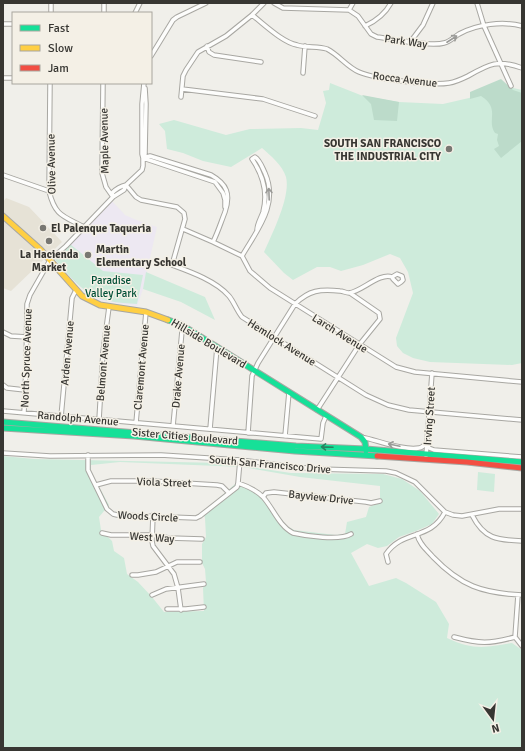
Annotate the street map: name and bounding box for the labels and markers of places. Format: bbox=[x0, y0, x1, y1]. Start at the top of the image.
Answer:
place label: SOUTH SAN FRANCISCO THE INDUSTRIAL CITY bbox=[324, 137, 441, 163]
marker: SOUTH SAN FRANCISCO THE INDUSTRIAL CITY bbox=[444, 144, 454, 154]
place label: El Palenque Taqueria bbox=[51, 222, 151, 235]
marker: El Palenque Taqueria bbox=[38, 223, 48, 233]
marker: La Hacienda Market bbox=[44, 236, 54, 246]
place label: Martin Elementary School bbox=[96, 243, 187, 269]
place label: La Hacienda Market bbox=[20, 248, 79, 274]
marker: Martin Elementary School bbox=[83, 250, 93, 260]

